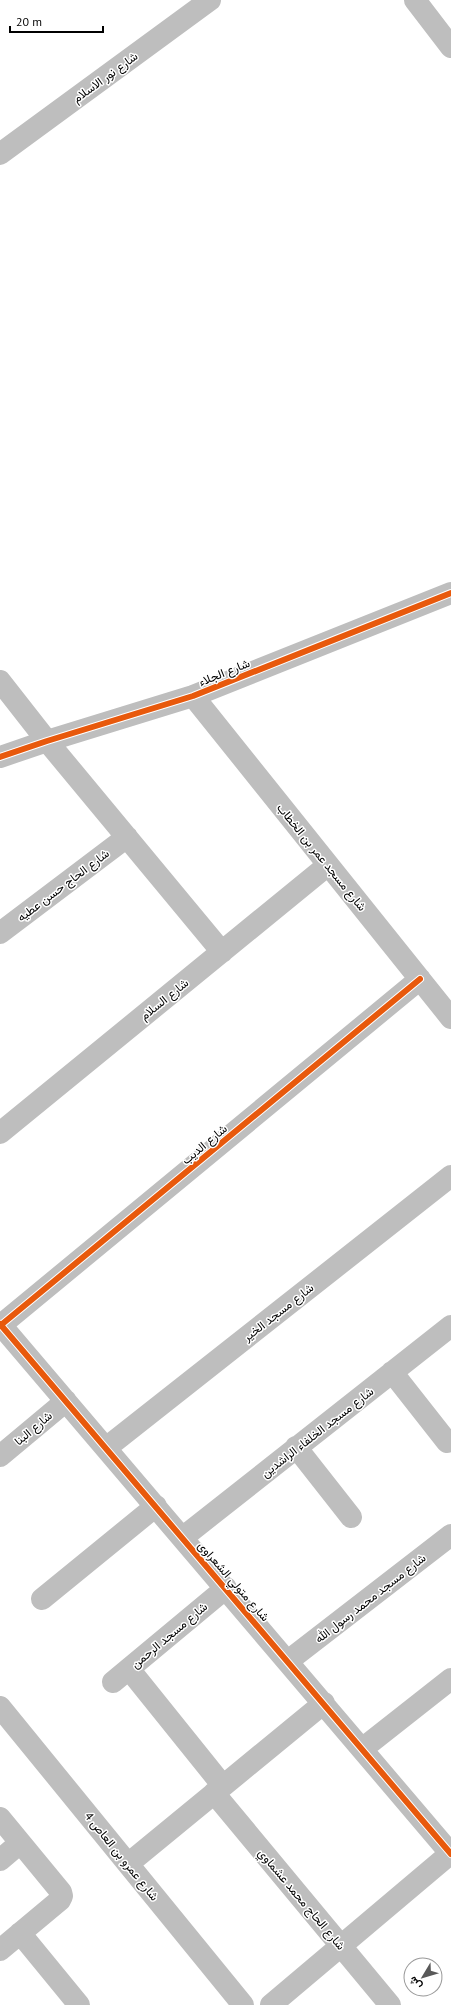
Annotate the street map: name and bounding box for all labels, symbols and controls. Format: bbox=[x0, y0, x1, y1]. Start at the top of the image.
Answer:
scale bar bbox=[10, 8, 103, 34]
text: 20 m bbox=[16, 14, 42, 29]
street label: شارع نور الاسلام bbox=[70, 48, 142, 107]
street label: شارع الجلاء bbox=[196, 655, 253, 691]
street label: شارع مسجد عمر بن الخطاب bbox=[272, 800, 370, 915]
street label: شارع الحاج حسن عطيه bbox=[14, 846, 113, 926]
street label: شارع السلام bbox=[137, 975, 193, 1025]
street label: شارع الديب bbox=[178, 1121, 231, 1169]
street label: شارع مسجد الخير bbox=[239, 1280, 318, 1346]
street label: شارع مسجد الخلفاء الراشدين bbox=[258, 1383, 377, 1482]
street label: شارع البنا bbox=[11, 1408, 56, 1450]
street label: شارع متولي الشعراوى bbox=[193, 1538, 273, 1626]
street label: شارع مسجد محمد رسول الله bbox=[312, 1550, 430, 1648]
street label: شارع مسجد الرحمن bbox=[128, 1599, 212, 1673]
street label: شارع عمرو بن العاص 4 bbox=[80, 1809, 162, 1905]
street label: شارع الحاج محمد عشماوي bbox=[253, 1845, 349, 1955]
north arrow bbox=[403, 1957, 443, 1997]
text: ش bbox=[406, 1974, 425, 1993]

